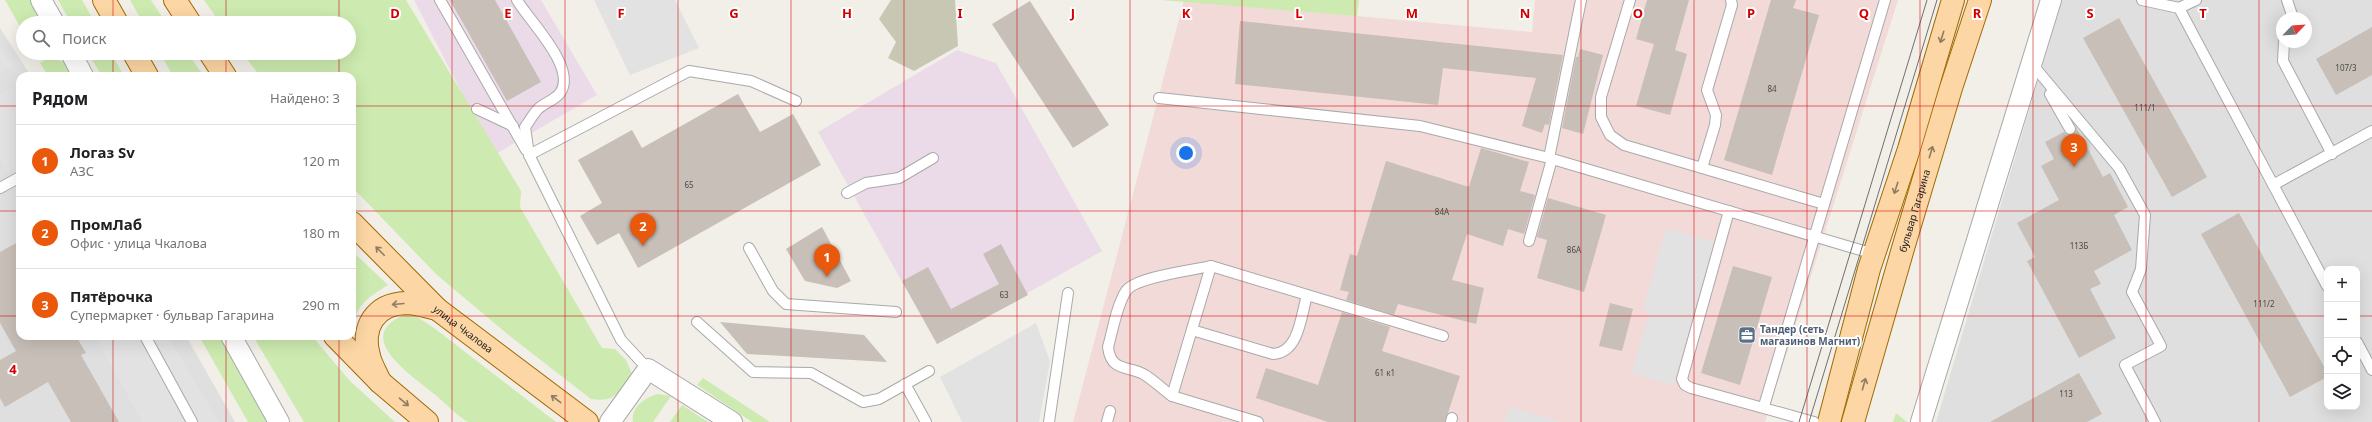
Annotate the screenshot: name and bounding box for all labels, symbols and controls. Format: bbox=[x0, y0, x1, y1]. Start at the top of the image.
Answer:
text: D bbox=[390, 4, 400, 22]
text: E bbox=[504, 4, 512, 22]
text: F bbox=[617, 4, 625, 22]
text: G bbox=[729, 4, 739, 22]
text: H bbox=[842, 4, 852, 22]
text: I bbox=[957, 4, 963, 22]
text: J bbox=[1070, 4, 1075, 22]
text: K bbox=[1182, 4, 1191, 22]
text: L bbox=[1295, 4, 1303, 22]
text: M bbox=[1406, 4, 1418, 22]
text: N bbox=[1520, 4, 1530, 22]
text: O bbox=[1633, 4, 1643, 22]
text: P bbox=[1747, 4, 1755, 22]
text: Q bbox=[1859, 4, 1869, 22]
text: R bbox=[1973, 4, 1982, 22]
text: S bbox=[2086, 4, 2094, 22]
text: T bbox=[2199, 4, 2207, 22]
north arrow bbox=[2276, 12, 2312, 48]
search box bbox=[16, 16, 356, 60]
icon: search bbox=[30, 27, 52, 49]
text: Поиск bbox=[62, 28, 107, 48]
one-way arrow bbox=[1938, 31, 1945, 44]
house number: 107/3 bbox=[2335, 62, 2357, 73]
house number: 84 bbox=[1767, 83, 1777, 94]
text: Рядом bbox=[32, 87, 88, 110]
text: Найдено: 3 bbox=[270, 89, 340, 107]
house number: 111/1 bbox=[2134, 102, 2156, 113]
pin: 3 bbox=[2061, 134, 2087, 167]
text: Логаз Sv bbox=[70, 142, 135, 162]
your location bbox=[1176, 143, 1196, 163]
one-way arrow bbox=[1928, 146, 1935, 159]
text: 1 bbox=[41, 152, 49, 170]
text: 120 m bbox=[302, 152, 340, 170]
text: АЗС bbox=[70, 162, 94, 180]
street label: бульвар Гагарина bbox=[1895, 168, 1933, 254]
house number: 65 bbox=[684, 179, 694, 190]
one-way arrow bbox=[1892, 182, 1899, 195]
house number: 84А bbox=[1435, 206, 1450, 217]
pin: 2 bbox=[630, 213, 656, 246]
text: ПромЛаб bbox=[70, 214, 142, 234]
text: 2 bbox=[41, 224, 49, 242]
text: 180 m bbox=[302, 224, 340, 242]
text: Офис · улица Чкалова bbox=[70, 234, 207, 252]
house number: 113Б bbox=[2070, 240, 2088, 251]
pin: 1 bbox=[814, 244, 840, 277]
house number: 86А bbox=[1567, 244, 1582, 255]
one-way arrow bbox=[375, 246, 385, 256]
map controls bbox=[2324, 266, 2360, 410]
button: + bbox=[2324, 266, 2360, 302]
text: Пятёрочка bbox=[70, 286, 153, 306]
house number: 63 bbox=[999, 289, 1009, 300]
text: 3 bbox=[41, 296, 49, 314]
text: 290 m bbox=[302, 296, 340, 314]
house number: 111/2 bbox=[2253, 298, 2275, 309]
one-way arrow bbox=[392, 300, 405, 308]
street label: улица Чкалова bbox=[430, 302, 496, 356]
button: − bbox=[2324, 302, 2360, 338]
text: Супермаркет · бульвар Гагарина bbox=[70, 306, 274, 324]
place label: Тандер (сеть магазинов Магнит) bbox=[1760, 322, 1860, 348]
office icon: Тандер (сеть магазинов Магнит) bbox=[1737, 325, 1757, 345]
button: locate bbox=[2324, 338, 2360, 374]
text: 4 bbox=[9, 360, 17, 378]
house number: 61 к1 bbox=[1375, 367, 1395, 378]
button: layers bbox=[2324, 374, 2360, 410]
one-way arrow bbox=[1861, 378, 1868, 391]
house number: 113 bbox=[2059, 388, 2073, 399]
one-way arrow bbox=[550, 394, 561, 403]
one-way arrow bbox=[398, 397, 408, 406]

